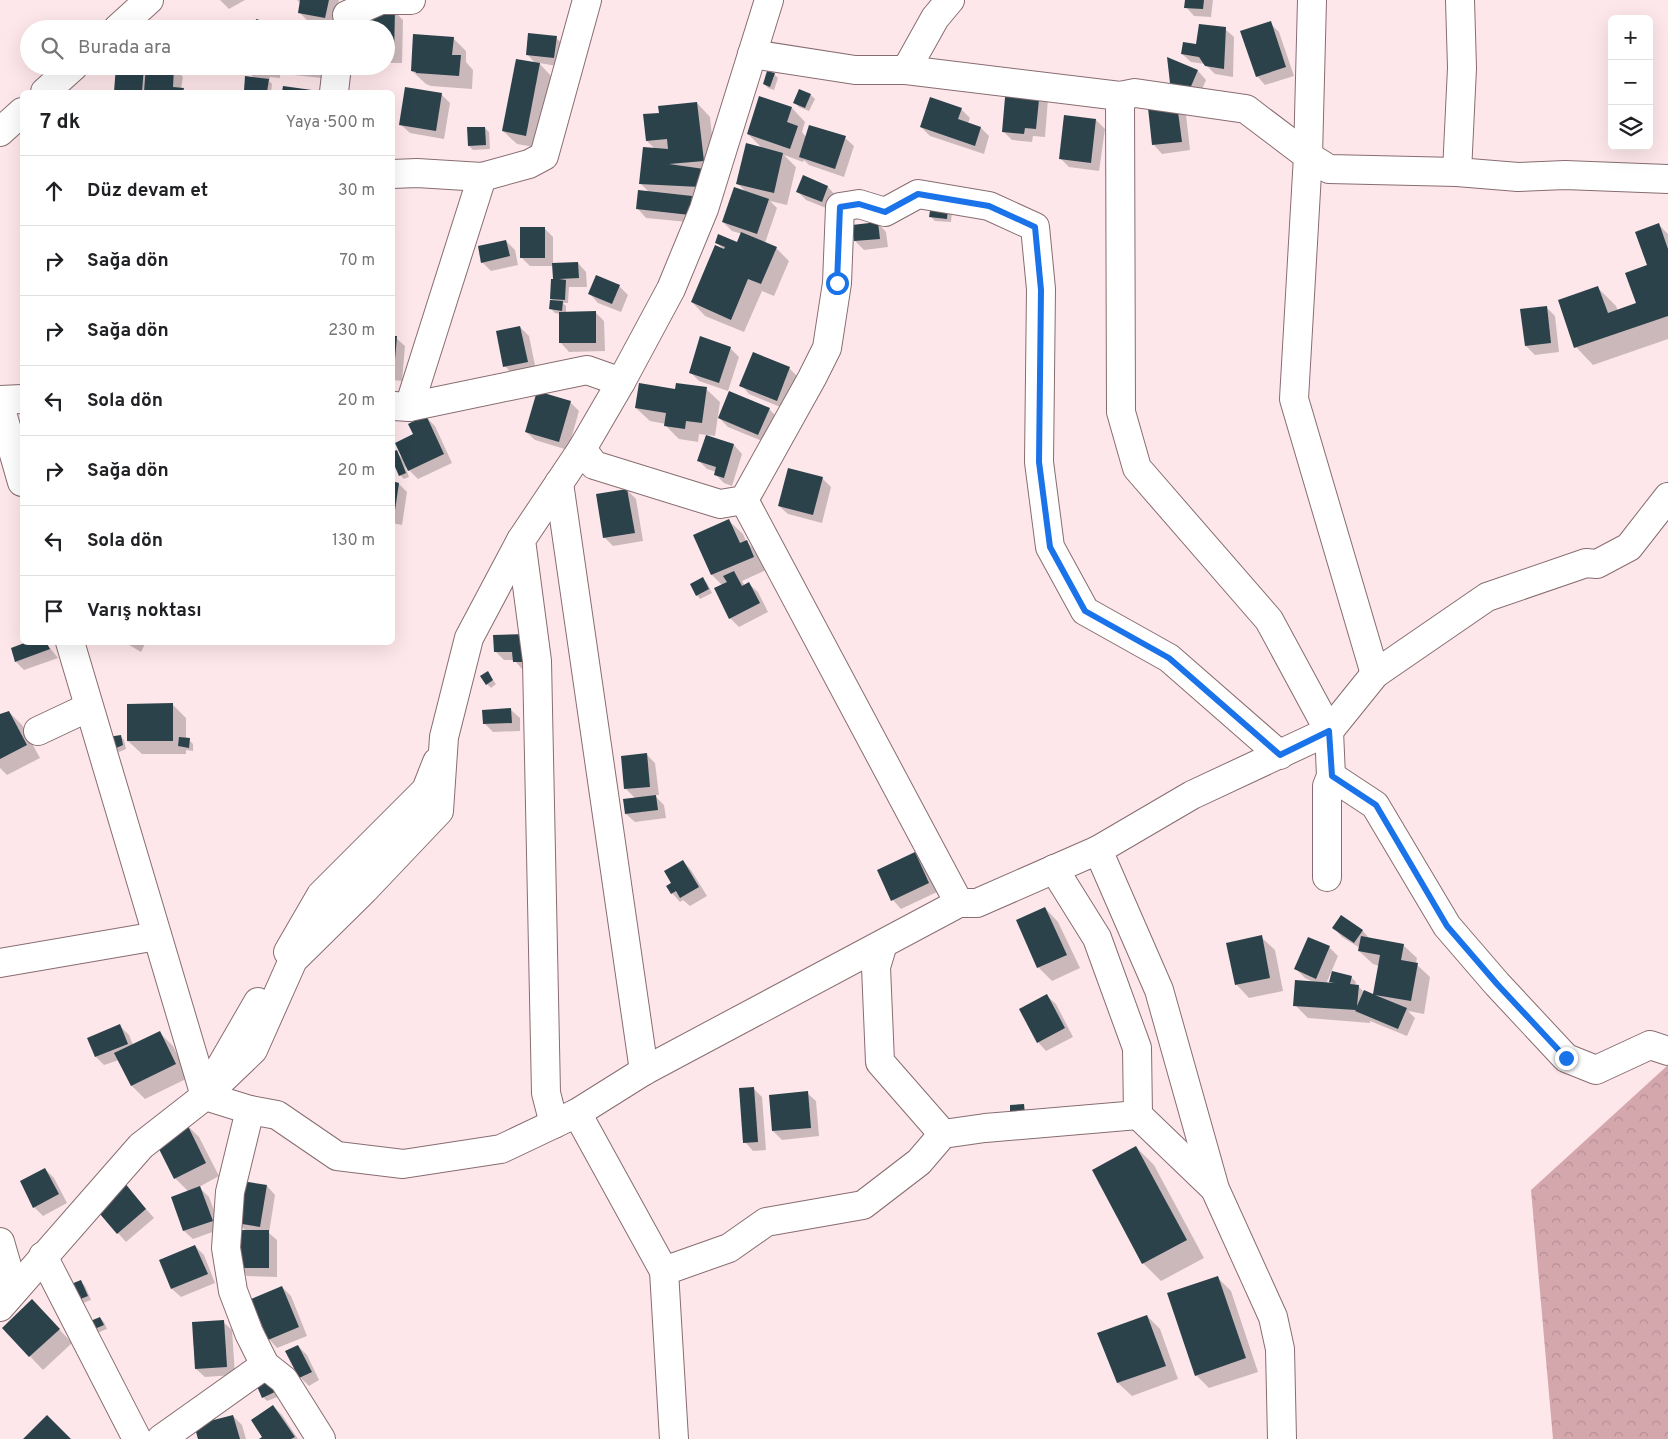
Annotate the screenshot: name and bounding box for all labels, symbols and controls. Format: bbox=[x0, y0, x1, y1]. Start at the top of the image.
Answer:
map controls bbox=[1608, 15, 1653, 150]
button: + bbox=[1608, 15, 1653, 60]
search box bbox=[20, 20, 395, 75]
icon: search bbox=[38, 34, 66, 62]
text: Burada ara bbox=[78, 36, 171, 60]
button: − bbox=[1608, 60, 1653, 105]
button: layers bbox=[1608, 105, 1653, 150]
text: 7 dk bbox=[40, 109, 80, 136]
text: Yaya · 500 m bbox=[286, 113, 375, 133]
icon: ahead bbox=[40, 177, 68, 205]
text: Düz devam et bbox=[87, 179, 208, 203]
text: 30 m bbox=[338, 181, 375, 201]
icon: right bbox=[40, 247, 68, 275]
text: Sağa dön bbox=[87, 249, 169, 273]
text: 70 m bbox=[340, 251, 375, 271]
route start bbox=[826, 272, 849, 295]
icon: right bbox=[40, 317, 68, 345]
text: Sağa dön bbox=[87, 319, 169, 343]
text: 230 m bbox=[328, 321, 375, 341]
icon: left bbox=[40, 387, 68, 415]
text: Sola dön bbox=[87, 389, 163, 413]
text: 20 m bbox=[338, 391, 375, 411]
icon: right bbox=[40, 457, 68, 485]
text: Sağa dön bbox=[87, 459, 169, 483]
text: 20 m bbox=[338, 461, 375, 481]
icon: left bbox=[40, 527, 68, 555]
text: Sola dön bbox=[87, 529, 163, 553]
text: 130 m bbox=[332, 531, 375, 551]
icon: arrive bbox=[40, 597, 68, 625]
text: Varış noktası bbox=[87, 599, 202, 623]
route end bbox=[1555, 1047, 1578, 1070]

